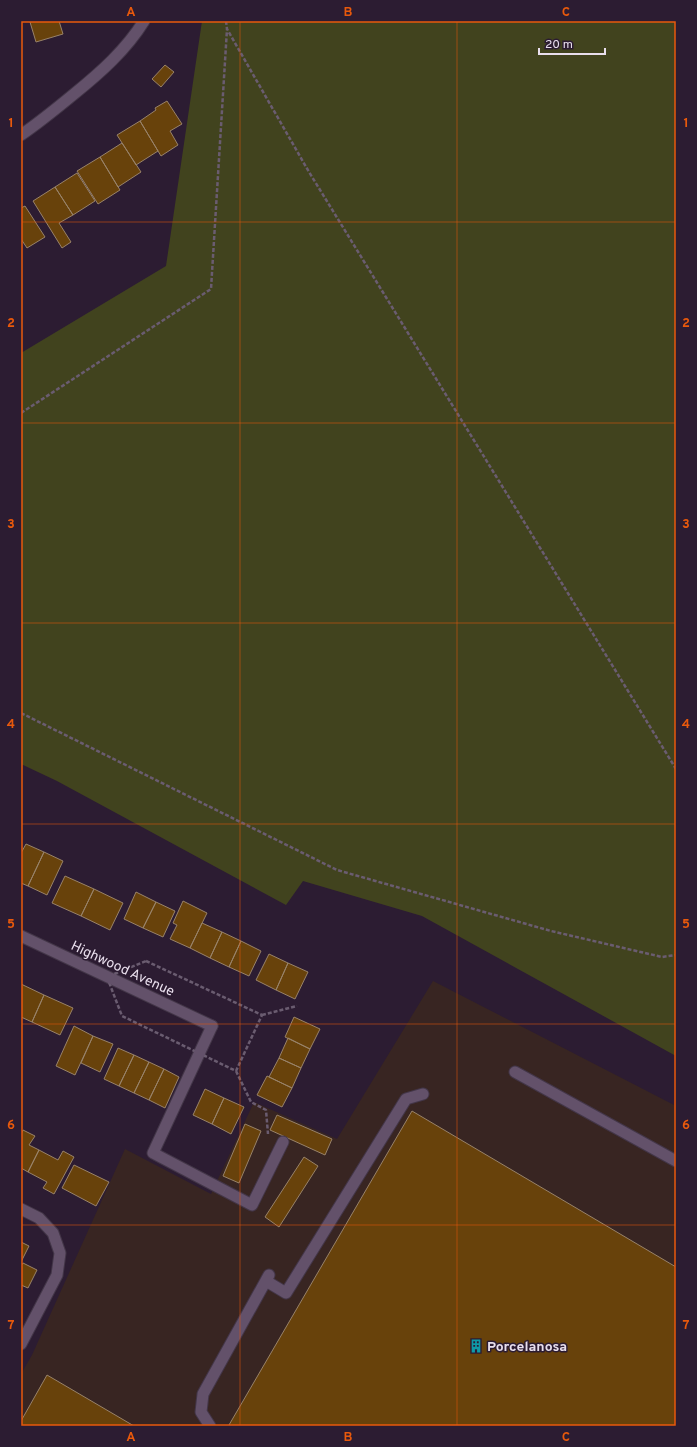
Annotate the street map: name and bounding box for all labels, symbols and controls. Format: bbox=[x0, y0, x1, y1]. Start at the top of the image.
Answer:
text: A bbox=[126, 5, 136, 21]
text: B bbox=[344, 5, 353, 21]
text: C bbox=[562, 5, 570, 21]
scale bar bbox=[539, 30, 605, 56]
text: 20 m bbox=[545, 37, 573, 53]
text: 1 bbox=[8, 116, 14, 132]
text: 1 bbox=[683, 116, 689, 132]
text: 2 bbox=[7, 316, 15, 332]
text: 2 bbox=[682, 316, 690, 332]
text: 3 bbox=[7, 517, 15, 533]
text: 3 bbox=[682, 517, 690, 533]
text: 4 bbox=[7, 717, 15, 733]
text: 4 bbox=[682, 717, 690, 733]
text: 5 bbox=[7, 917, 15, 933]
text: 5 bbox=[682, 917, 690, 933]
street label: Highwood Avenue bbox=[68, 938, 177, 1001]
text: 6 bbox=[7, 1118, 15, 1134]
text: 6 bbox=[682, 1118, 690, 1134]
text: 7 bbox=[8, 1318, 15, 1334]
text: 7 bbox=[683, 1318, 690, 1334]
building icon: Porcelanosa bbox=[468, 1338, 484, 1354]
place label: Porcelanosa bbox=[487, 1339, 567, 1356]
text: A bbox=[126, 1430, 136, 1446]
text: B bbox=[344, 1430, 353, 1446]
text: C bbox=[562, 1430, 570, 1446]

